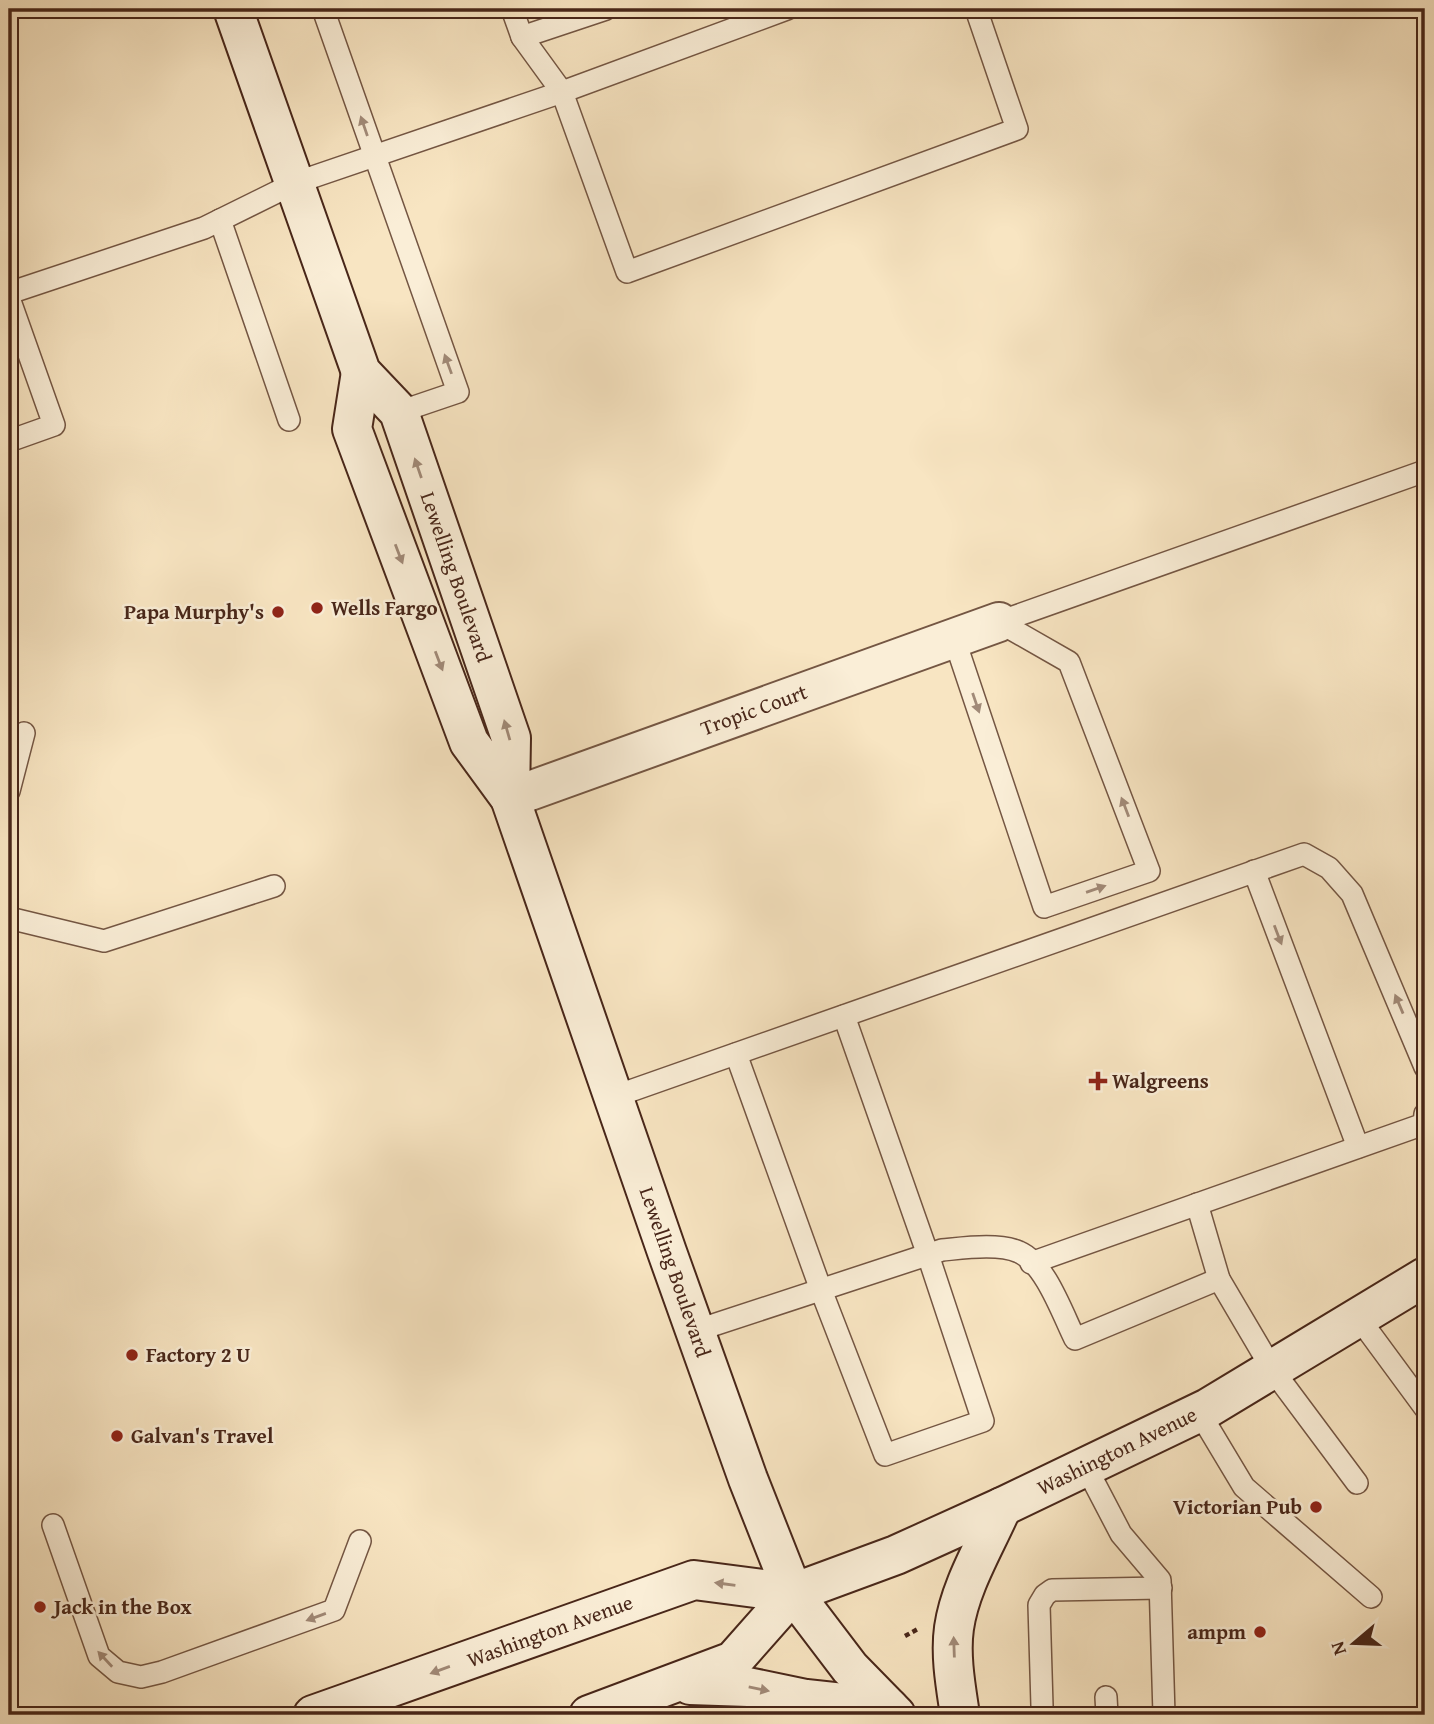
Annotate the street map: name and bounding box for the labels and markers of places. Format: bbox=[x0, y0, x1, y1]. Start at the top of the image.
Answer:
place label: Wells Fargo bbox=[331, 592, 438, 623]
place label: Papa Murphy's bbox=[124, 596, 264, 627]
marker: Wells Fargo bbox=[309, 600, 325, 616]
marker: Papa Murphy's bbox=[270, 604, 286, 620]
place label: Walgreens bbox=[1112, 1065, 1209, 1096]
marker: Walgreens bbox=[1090, 1073, 1106, 1089]
place label: Factory 2 U bbox=[146, 1339, 250, 1370]
marker: Factory 2 U bbox=[124, 1347, 140, 1363]
place label: Galvan's Travel bbox=[131, 1420, 274, 1451]
marker: Galvan's Travel bbox=[109, 1428, 125, 1444]
place label: Victorian Pub bbox=[1173, 1491, 1302, 1522]
marker: Victorian Pub bbox=[1308, 1499, 1324, 1515]
place label: Jack in the Box bbox=[51, 1591, 192, 1622]
marker: Jack in the Box bbox=[32, 1599, 48, 1615]
place label: ampm bbox=[1187, 1616, 1246, 1647]
marker: ampm bbox=[1252, 1624, 1268, 1640]

